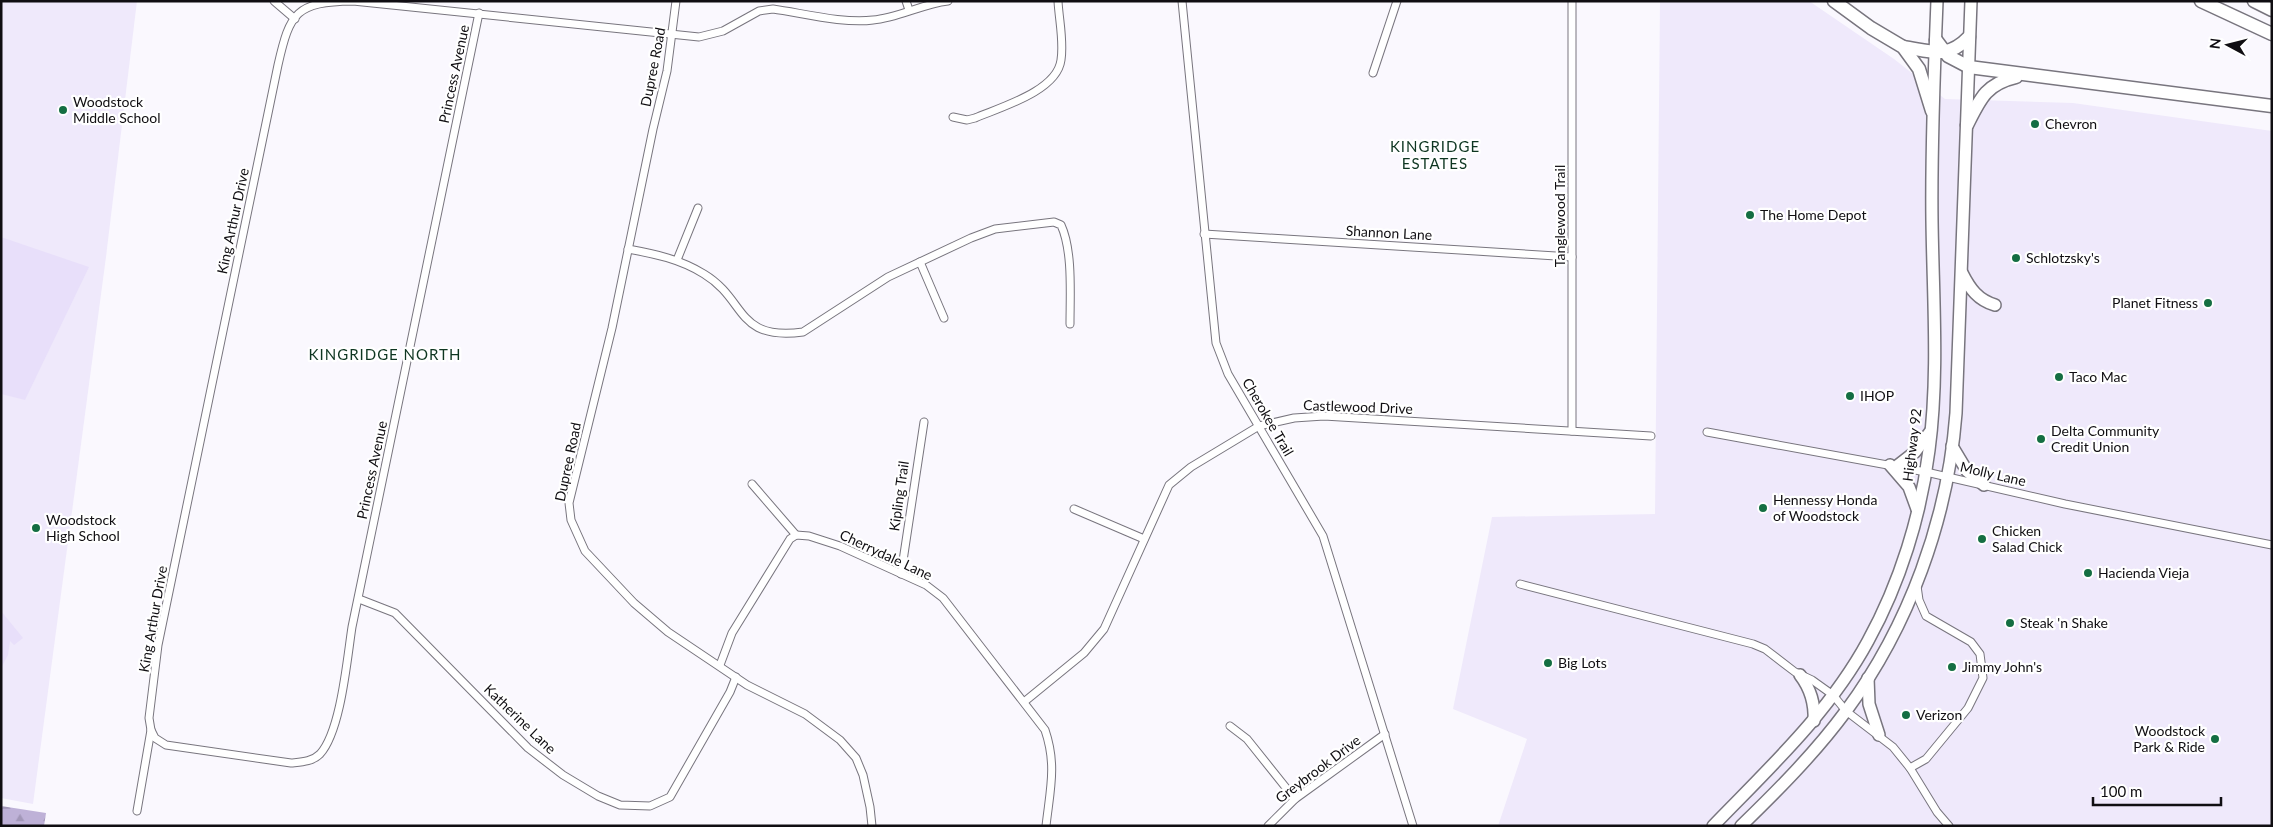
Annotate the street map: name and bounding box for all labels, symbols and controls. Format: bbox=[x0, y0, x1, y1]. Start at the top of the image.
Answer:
north arrow bbox=[2203, 20, 2253, 70]
street label: Princess Avenue bbox=[435, 23, 472, 125]
street label: Dupree Road bbox=[636, 26, 669, 108]
text: N bbox=[2206, 37, 2224, 50]
place label: Woodstock Middle School bbox=[73, 93, 160, 126]
marker: Woodstock Middle School bbox=[57, 104, 69, 116]
place label: Chevron bbox=[2045, 115, 2097, 132]
marker: Chevron bbox=[2029, 118, 2041, 130]
district label: KINGRIDGE ESTATES bbox=[1390, 137, 1480, 172]
street label: Tanglewood Trail bbox=[1551, 165, 1568, 267]
street label: King Arthur Drive bbox=[213, 166, 252, 275]
place label: The Home Depot bbox=[1760, 206, 1866, 223]
marker: The Home Depot bbox=[1744, 209, 1756, 221]
street label: Shannon Lane bbox=[1345, 222, 1433, 243]
place label: Schlotzsky's bbox=[2026, 249, 2100, 266]
marker: Schlotzsky's bbox=[2010, 252, 2022, 264]
place label: Planet Fitness bbox=[2112, 294, 2198, 311]
marker: Planet Fitness bbox=[2202, 297, 2214, 309]
district label: KINGRIDGE NORTH bbox=[309, 345, 461, 363]
place label: Taco Mac bbox=[2069, 368, 2127, 385]
marker: Taco Mac bbox=[2053, 371, 2065, 383]
street label: Cherokee Trail bbox=[1239, 375, 1298, 459]
place label: IHOP bbox=[1860, 387, 1894, 404]
marker: IHOP bbox=[1844, 390, 1856, 402]
street label: Castlewood Drive bbox=[1303, 396, 1413, 417]
street label: Highway 92 bbox=[1899, 407, 1924, 482]
street label: Princess Avenue bbox=[353, 419, 390, 521]
street label: Dupree Road bbox=[551, 421, 584, 503]
place label: Delta Community Credit Union bbox=[2051, 422, 2160, 455]
marker: Delta Community Credit Union bbox=[2035, 433, 2047, 445]
street label: Molly Lane bbox=[1958, 458, 2028, 489]
street label: Kipling Trail bbox=[885, 460, 912, 532]
place label: Hennessy Honda of Woodstock bbox=[1773, 491, 1877, 524]
marker: Hennessy Honda of Woodstock bbox=[1757, 502, 1769, 514]
place label: Woodstock High School bbox=[46, 511, 120, 544]
marker: Woodstock High School bbox=[30, 522, 42, 534]
place label: Chicken Salad Chick bbox=[1992, 522, 2063, 555]
street label: Cherrydale Lane bbox=[837, 526, 935, 583]
marker: Chicken Salad Chick bbox=[1976, 533, 1988, 545]
street label: King Arthur Drive bbox=[135, 564, 170, 673]
place label: Hacienda Vieja bbox=[2098, 564, 2189, 581]
marker: Hacienda Vieja bbox=[2082, 567, 2094, 579]
place label: Steak 'n Shake bbox=[2020, 614, 2108, 631]
marker: Steak 'n Shake bbox=[2004, 617, 2016, 629]
place label: Big Lots bbox=[1558, 654, 1607, 671]
marker: Big Lots bbox=[1542, 657, 1554, 669]
place label: Jimmy John's bbox=[1962, 658, 2042, 675]
marker: Jimmy John's bbox=[1946, 661, 1958, 673]
street label: Katherine Lane bbox=[481, 680, 560, 757]
place label: Verizon bbox=[1916, 706, 1962, 723]
marker: Verizon bbox=[1900, 709, 1912, 721]
place label: Woodstock Park & Ride bbox=[2133, 722, 2206, 755]
street label: Greybrook Drive bbox=[1272, 731, 1364, 806]
marker: Woodstock Park & Ride bbox=[2209, 733, 2221, 745]
scale bar bbox=[2093, 774, 2220, 806]
text: 100 m bbox=[2100, 782, 2142, 800]

